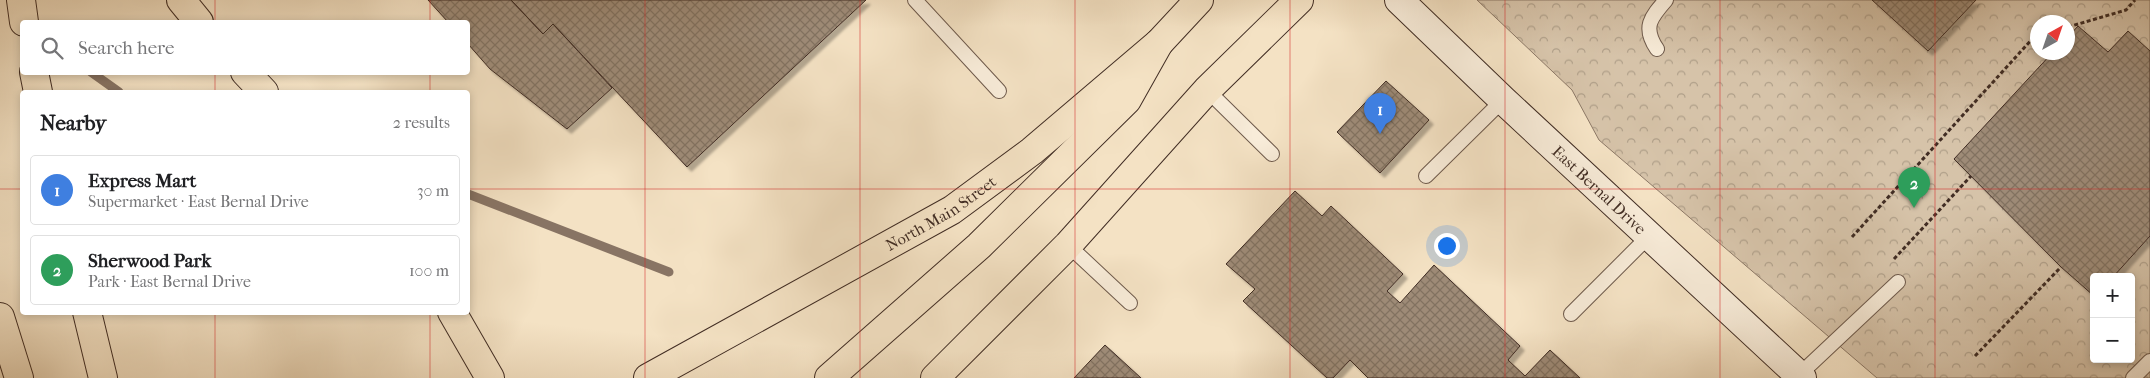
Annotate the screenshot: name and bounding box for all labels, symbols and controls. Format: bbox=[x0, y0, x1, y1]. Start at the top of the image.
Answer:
north arrow bbox=[2030, 15, 2075, 60]
search box bbox=[20, 20, 470, 75]
icon: search bbox=[38, 34, 66, 62]
text: Search here bbox=[78, 37, 174, 59]
pin: 1 bbox=[1364, 93, 1396, 134]
text: Nearby bbox=[40, 111, 106, 135]
text: 2 results bbox=[393, 113, 450, 132]
street label: East Bernal Drive bbox=[1549, 142, 1650, 238]
pin: 2 bbox=[1898, 167, 1930, 208]
text: Express Mart bbox=[88, 170, 196, 192]
street label: North Main Street bbox=[882, 171, 1000, 254]
text: 1 bbox=[54, 181, 60, 200]
text: 30 m bbox=[417, 181, 449, 200]
text: Supermarket · East Bernal Drive bbox=[88, 192, 309, 211]
your location bbox=[1434, 233, 1460, 259]
text: Sherwood Park bbox=[88, 250, 211, 272]
text: 2 bbox=[53, 261, 61, 280]
text: 100 m bbox=[409, 261, 449, 280]
text: Park · East Bernal Drive bbox=[88, 272, 251, 291]
map controls bbox=[2090, 273, 2135, 363]
button: + bbox=[2090, 273, 2135, 318]
button: − bbox=[2090, 318, 2135, 363]

